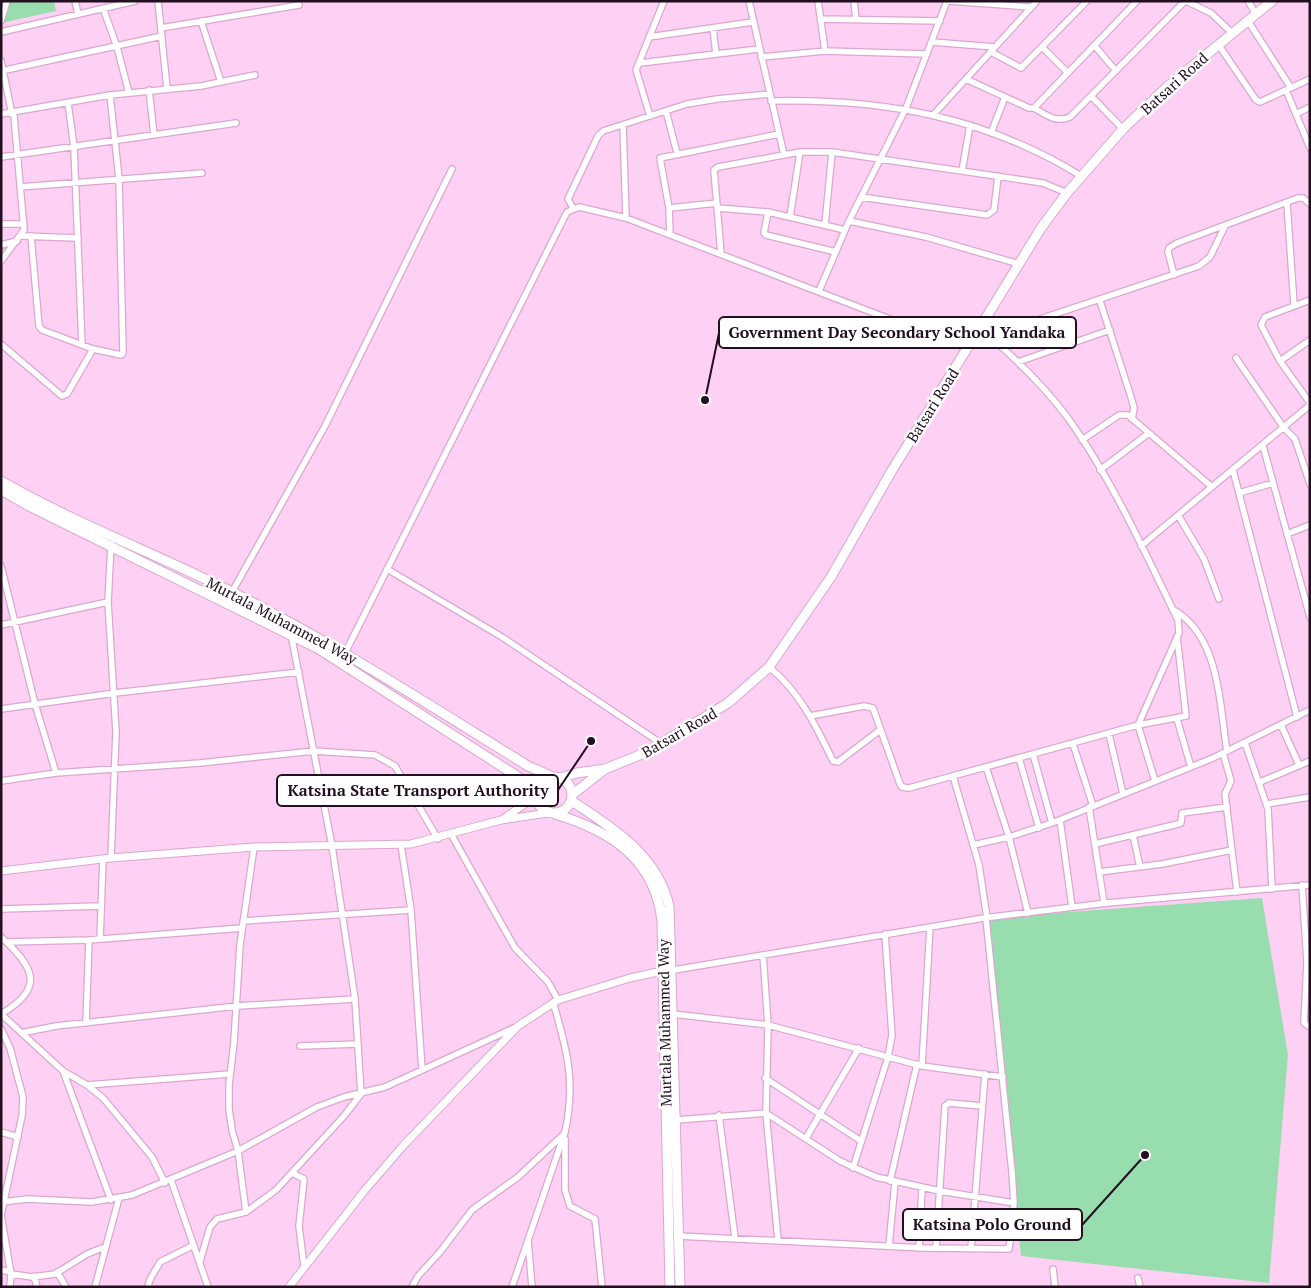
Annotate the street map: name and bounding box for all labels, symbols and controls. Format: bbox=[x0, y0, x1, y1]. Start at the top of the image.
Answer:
street label: Batsari Road bbox=[1136, 48, 1212, 118]
callout: Government Day Secondary School Yandaka bbox=[719, 317, 1076, 348]
text: Government Day Secondary School Yandaka bbox=[729, 321, 1066, 343]
street label: Batsari Road bbox=[901, 364, 963, 446]
street label: Murtala Muhammed Way bbox=[203, 572, 361, 668]
street label: Batsari Road bbox=[638, 702, 720, 762]
callout: Katsina State Transport Authority bbox=[277, 775, 558, 806]
text: Katsina State Transport Authority bbox=[287, 779, 549, 801]
street label: Murtala Muhammed Way bbox=[653, 938, 675, 1107]
callout: Katsina Polo Ground bbox=[903, 1209, 1082, 1240]
text: Katsina Polo Ground bbox=[913, 1213, 1072, 1235]

